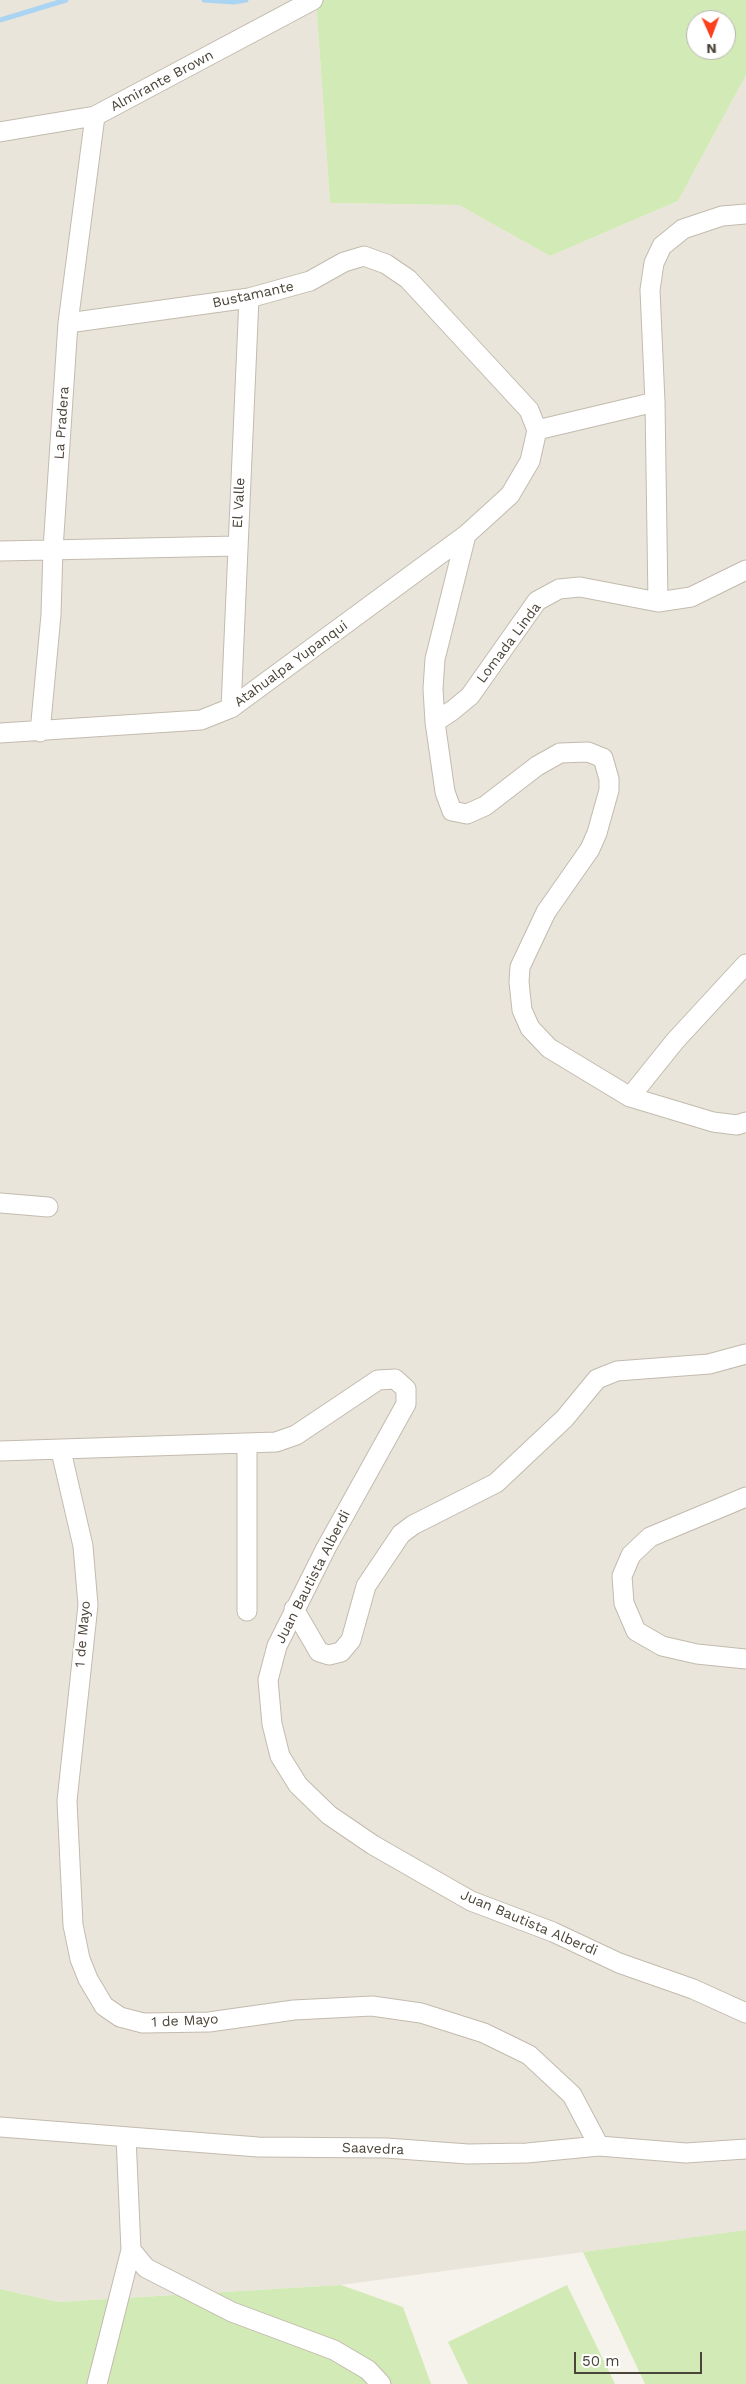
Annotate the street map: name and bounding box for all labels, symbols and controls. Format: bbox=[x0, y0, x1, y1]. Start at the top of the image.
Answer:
north arrow bbox=[686, 10, 736, 60]
text: N bbox=[706, 41, 717, 57]
street label: Almirante Brown bbox=[108, 47, 216, 115]
street label: Bustamante bbox=[211, 278, 295, 312]
street label: La Pradera bbox=[51, 386, 73, 460]
street label: El Valle bbox=[229, 477, 249, 529]
street label: Lomada Linda bbox=[473, 599, 545, 687]
street label: Atahualpa Yupanqui bbox=[231, 617, 351, 711]
street label: Juan Bautista Alberdi bbox=[272, 1508, 354, 1646]
street label: 1 de Mayo bbox=[72, 1600, 94, 1668]
street label: Juan Bautista Alberdi bbox=[458, 1886, 600, 1960]
street label: 1 de Mayo bbox=[151, 2011, 219, 2031]
street label: Saavedra bbox=[342, 2140, 404, 2158]
scale bar bbox=[576, 2342, 704, 2374]
text: 50 m bbox=[582, 2352, 619, 2370]

